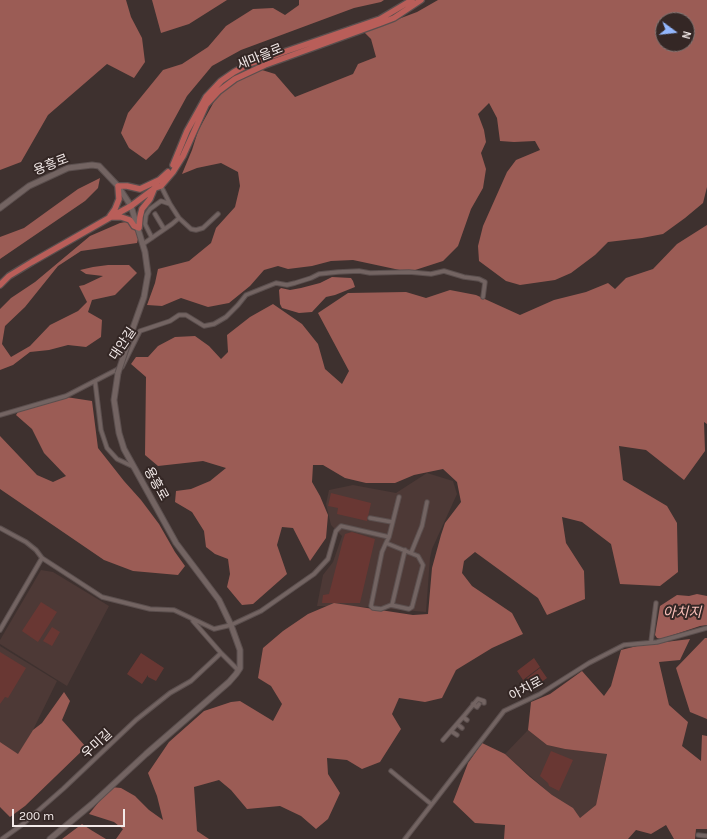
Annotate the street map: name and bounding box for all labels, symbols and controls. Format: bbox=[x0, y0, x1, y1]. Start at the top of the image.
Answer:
north arrow bbox=[655, 12, 695, 52]
text: N bbox=[679, 29, 693, 40]
street label: 새마을로 bbox=[235, 41, 285, 73]
street label: 용흥로 bbox=[31, 151, 71, 179]
street label: 대안길 bbox=[107, 325, 139, 363]
street label: 용흥로 bbox=[140, 465, 172, 503]
water label: 아치지 bbox=[663, 605, 701, 621]
street label: 아치로 bbox=[506, 674, 546, 704]
street label: 우미길 bbox=[79, 726, 115, 762]
scale bar bbox=[14, 801, 127, 827]
text: 200 m bbox=[19, 809, 54, 823]

